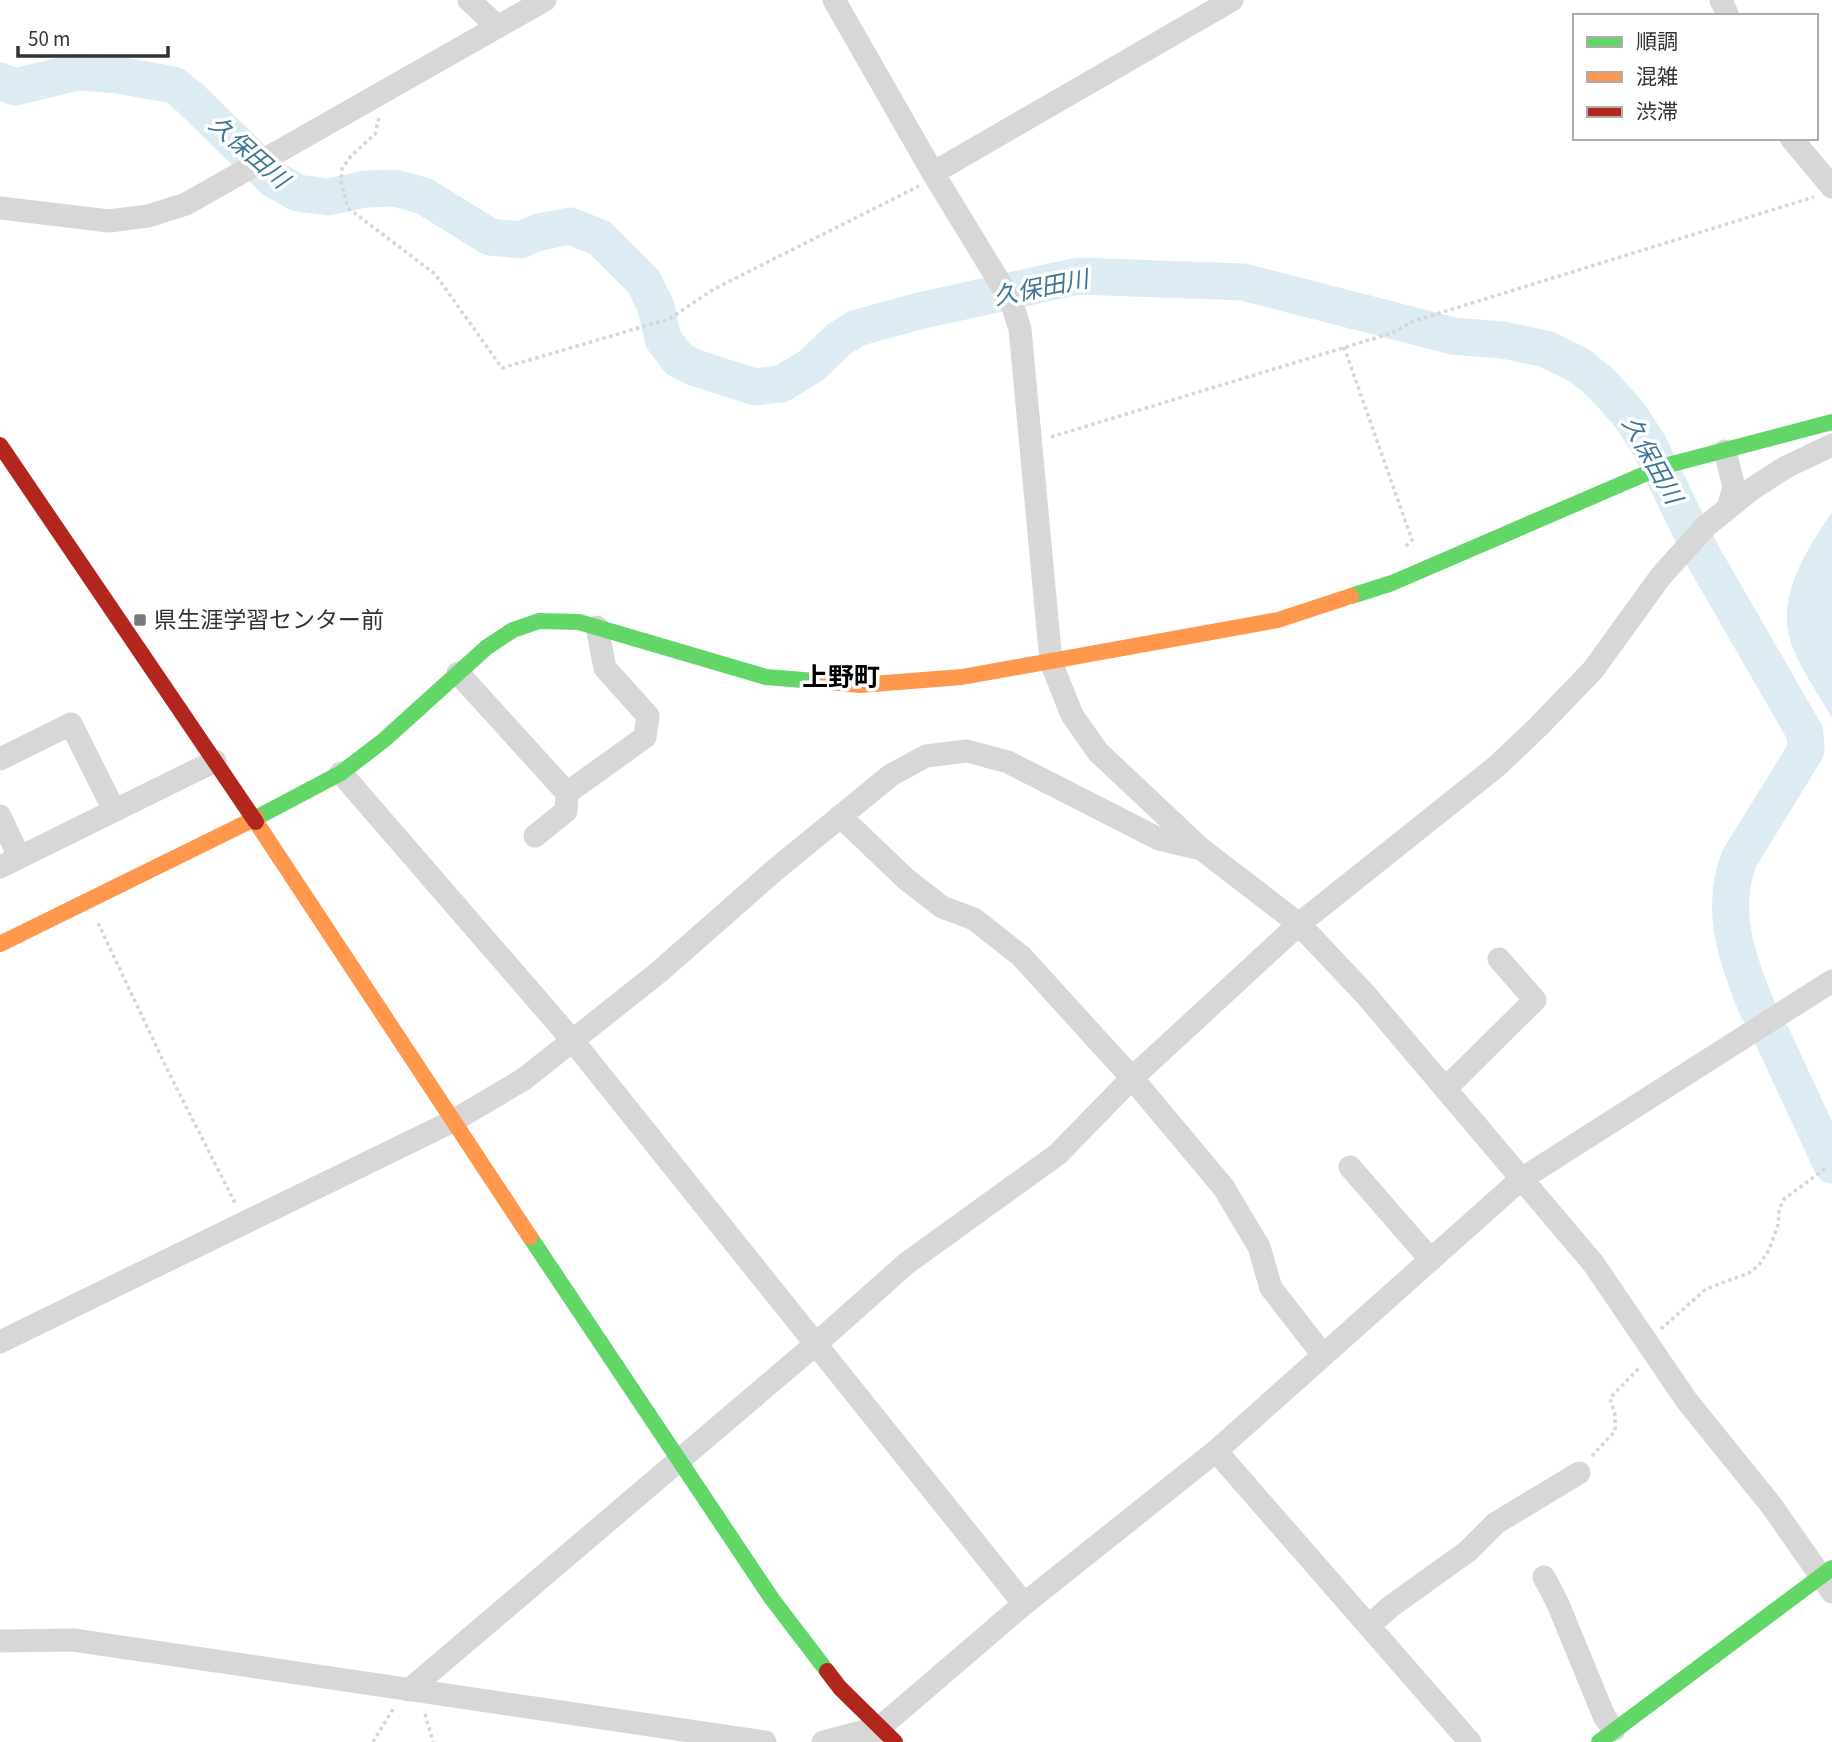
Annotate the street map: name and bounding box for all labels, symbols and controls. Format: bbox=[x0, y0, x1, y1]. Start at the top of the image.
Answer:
scale bar bbox=[18, 14, 168, 58]
legend bbox=[1573, 14, 1818, 140]
text: 50 m bbox=[28, 24, 70, 54]
text: 順調 bbox=[1636, 27, 1678, 57]
text: 混雑 bbox=[1636, 62, 1678, 92]
text: 渋滞 bbox=[1636, 97, 1678, 127]
water label: 久保田川 bbox=[201, 108, 299, 199]
water label: 久保田川 bbox=[991, 262, 1094, 315]
water label: 久保田川 bbox=[1613, 410, 1692, 513]
place label: 県生涯学習センター前 bbox=[154, 604, 384, 637]
marker: 県生涯学習センター前 bbox=[132, 612, 148, 628]
district label: 上野町 bbox=[802, 659, 880, 696]

